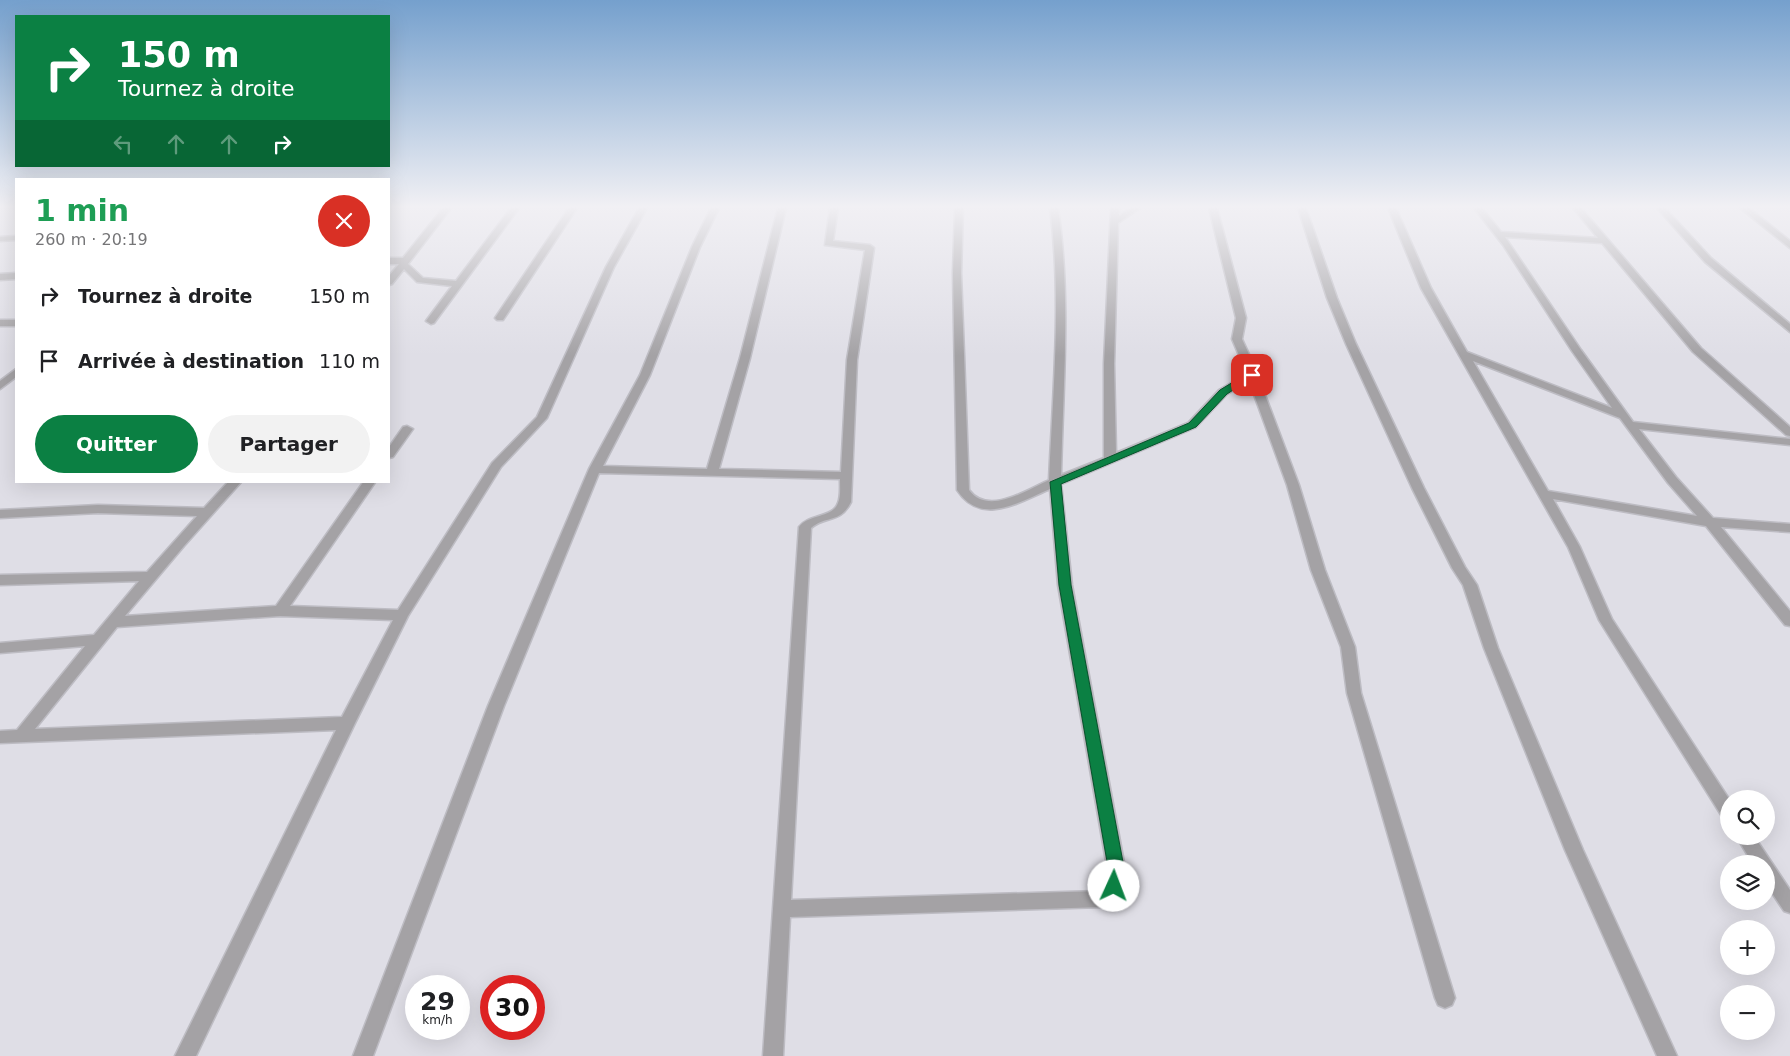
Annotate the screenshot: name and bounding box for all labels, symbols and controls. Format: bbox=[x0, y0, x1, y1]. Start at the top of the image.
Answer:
icon: right bbox=[35, 35, 100, 100]
text: 150 m bbox=[118, 35, 240, 75]
text: Tournez à droite bbox=[118, 76, 295, 101]
icon: left bbox=[109, 130, 137, 158]
icon: ahead bbox=[162, 130, 190, 158]
icon: ahead bbox=[215, 130, 243, 158]
icon: right bbox=[268, 130, 296, 158]
text: 1 min bbox=[35, 193, 129, 228]
button: close bbox=[318, 195, 370, 247]
text: 260 m · 20:19 bbox=[35, 230, 148, 249]
icon: right bbox=[35, 282, 63, 310]
text: Tournez à droite bbox=[78, 285, 252, 307]
text: 150 m bbox=[309, 285, 370, 307]
icon: arrive bbox=[35, 347, 63, 375]
text: Arrivée à destination bbox=[78, 350, 304, 372]
text: 110 m bbox=[319, 350, 380, 372]
pin bbox=[1231, 354, 1273, 396]
icon: arrive bbox=[1238, 361, 1266, 389]
button: Quitter bbox=[35, 415, 198, 473]
button: Partager bbox=[208, 415, 370, 473]
map controls bbox=[1720, 790, 1775, 1040]
button: search bbox=[1720, 790, 1775, 845]
button: layers bbox=[1720, 855, 1775, 910]
position arrow bbox=[1087, 859, 1139, 911]
button: + bbox=[1720, 920, 1775, 975]
speed limit sign: 30 bbox=[480, 975, 545, 1040]
button: − bbox=[1720, 985, 1775, 1040]
text: 29 bbox=[420, 987, 455, 1016]
text: km/h bbox=[422, 1013, 453, 1027]

